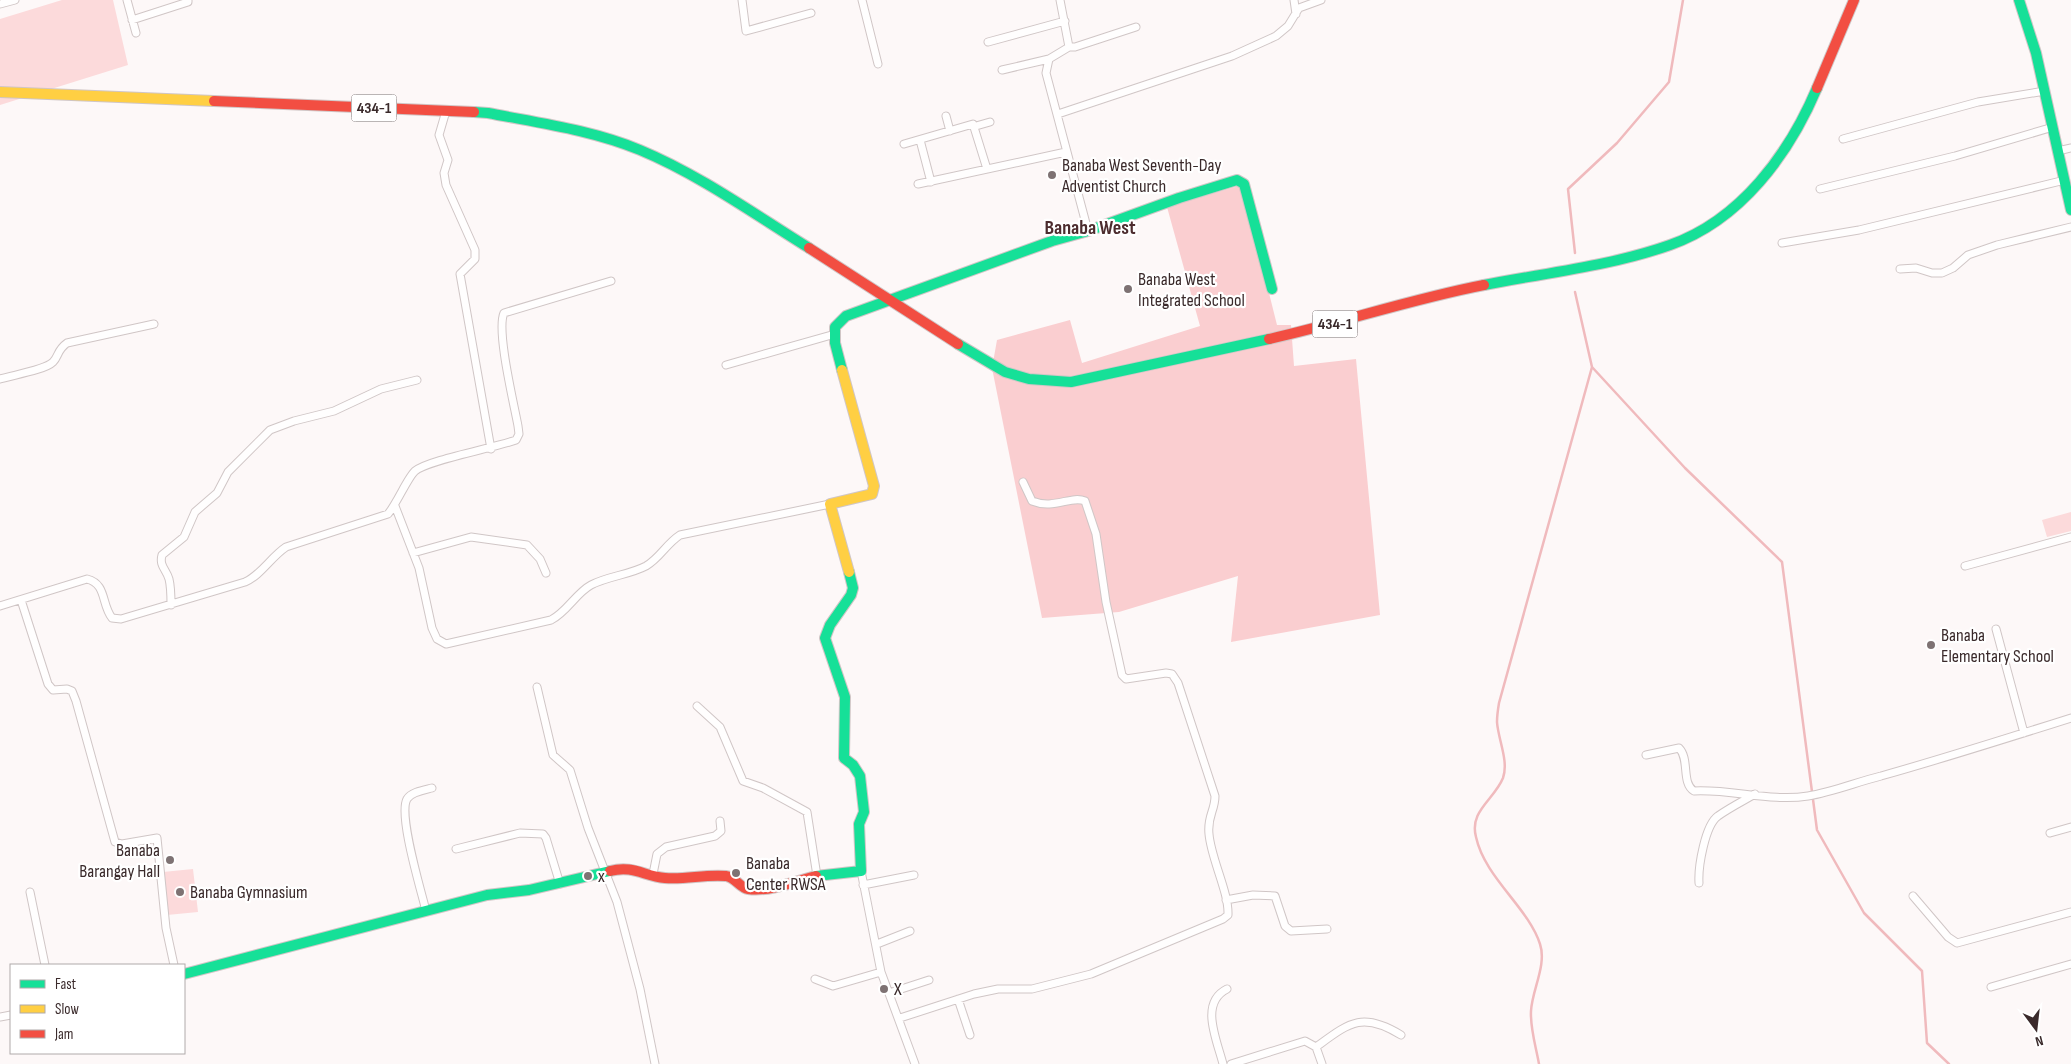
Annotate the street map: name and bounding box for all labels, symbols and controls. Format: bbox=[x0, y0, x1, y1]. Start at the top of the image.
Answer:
road number: 434-1 bbox=[352, 95, 396, 122]
place label: Banaba West Seventh-Day Adventist Church bbox=[1061, 155, 1221, 197]
marker: Banaba West Seventh-Day Adventist Church bbox=[1046, 169, 1058, 181]
district label: Banaba West bbox=[1044, 216, 1136, 240]
place label: Banaba West Integrated School bbox=[1138, 269, 1245, 311]
marker: Banaba West Integrated School bbox=[1122, 283, 1134, 295]
road number: 434-1 bbox=[1312, 310, 1358, 338]
place label: Banaba Elementary School bbox=[1941, 625, 2054, 667]
marker: Banaba Elementary School bbox=[1925, 639, 1937, 651]
place label: Banaba Barangay Hall bbox=[79, 840, 160, 882]
place label: Banaba Center RWSA bbox=[746, 853, 826, 895]
marker: Banaba Barangay Hall bbox=[164, 854, 176, 866]
place label: x bbox=[598, 866, 605, 887]
marker: Banaba Center RWSA bbox=[730, 867, 742, 879]
marker: x bbox=[582, 870, 594, 882]
place label: Banaba Gymnasium bbox=[190, 882, 308, 903]
marker: Banaba Gymnasium bbox=[174, 886, 186, 898]
legend bbox=[10, 964, 185, 1054]
text: Fast bbox=[55, 975, 77, 994]
place label: X bbox=[893, 979, 902, 1000]
marker: X bbox=[878, 983, 890, 995]
text: Slow bbox=[55, 1000, 79, 1019]
north arrow bbox=[2011, 1004, 2061, 1054]
text: Jam bbox=[54, 1025, 73, 1044]
text: N bbox=[2033, 1032, 2045, 1050]

